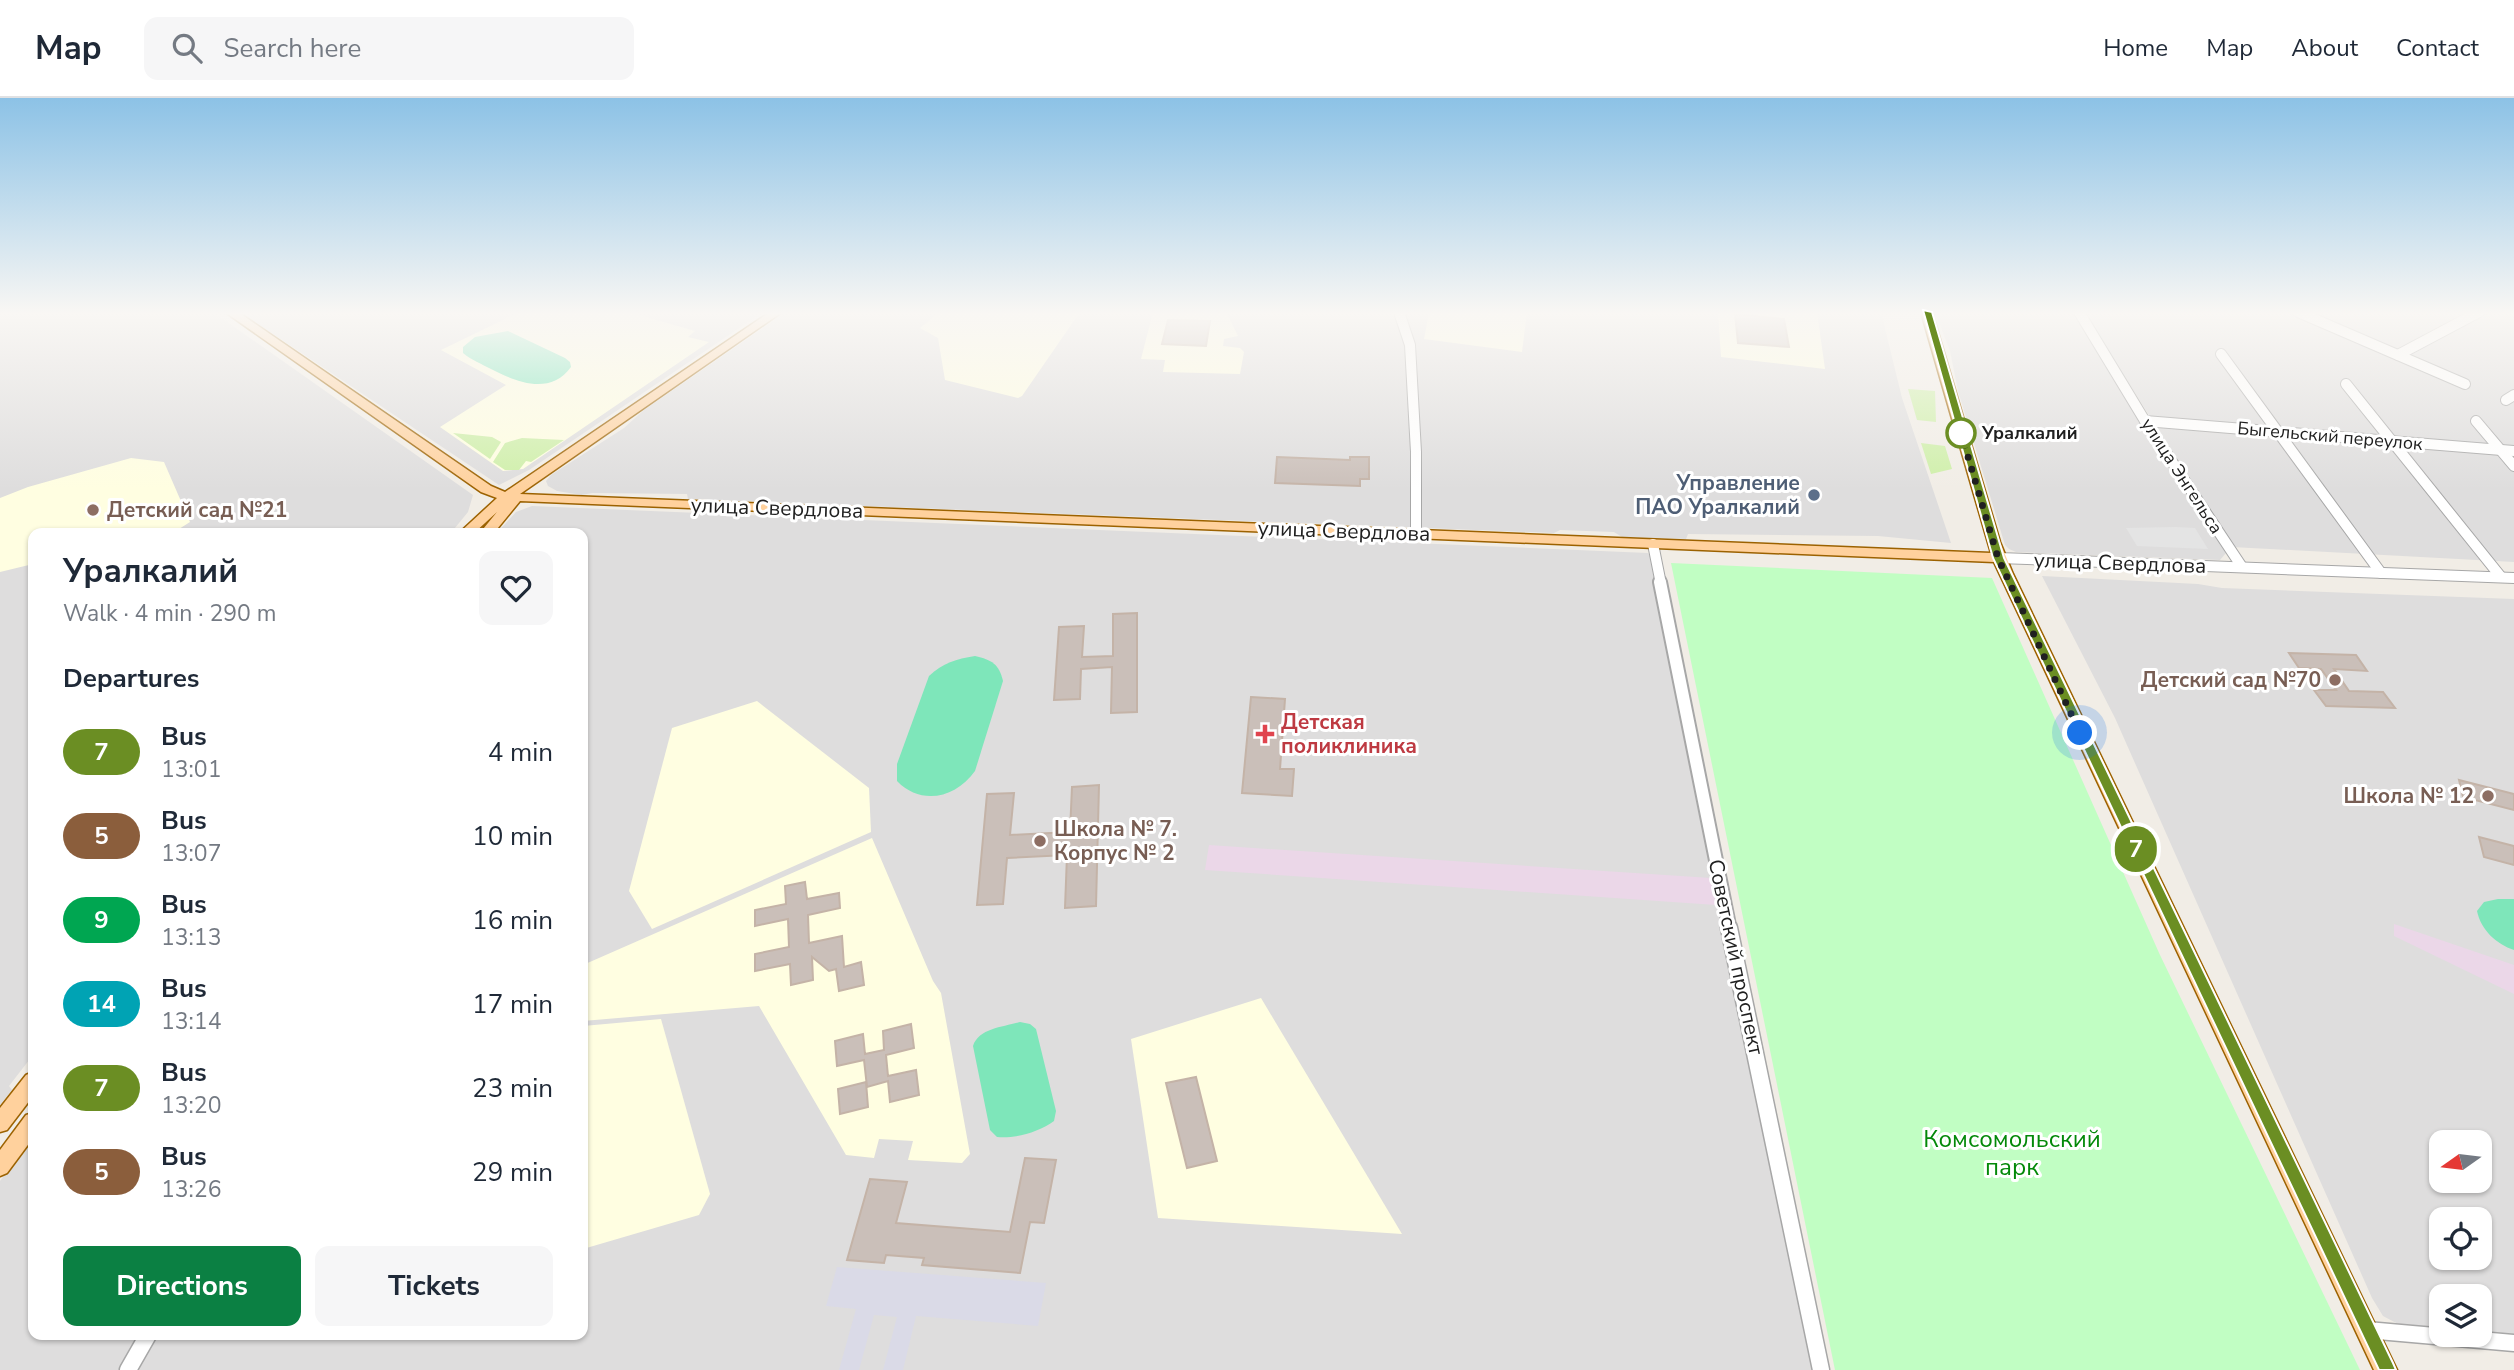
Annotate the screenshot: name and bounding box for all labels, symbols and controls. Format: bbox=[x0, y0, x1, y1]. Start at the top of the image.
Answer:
search box bbox=[144, 17, 634, 80]
text: Map bbox=[35, 26, 102, 71]
icon: search bbox=[168, 29, 206, 67]
text: Search here bbox=[224, 31, 361, 66]
text: Home bbox=[2103, 32, 2168, 64]
text: Map bbox=[2206, 32, 2253, 64]
text: About bbox=[2291, 32, 2358, 64]
text: Contact bbox=[2396, 32, 2479, 64]
street label: улица Энгельса bbox=[2136, 414, 2228, 538]
street label: Быгельский переулок bbox=[2236, 416, 2424, 456]
marker: Уралкалий bbox=[1946, 418, 1976, 448]
place label: Уралкалий bbox=[1981, 421, 2078, 445]
place label: Управление ПАО Уралкалий bbox=[1635, 469, 1800, 521]
marker: Управление ПАО Уралкалий bbox=[1806, 487, 1822, 503]
street label: улица Свердлова bbox=[690, 491, 864, 525]
place label: Детский сад №21 bbox=[107, 496, 287, 524]
marker: Детский сад №21 bbox=[85, 502, 101, 518]
street label: улица Свердлова bbox=[1257, 514, 1431, 548]
street label: улица Свердлова bbox=[2033, 546, 2207, 580]
text: Уралкалий bbox=[63, 549, 238, 594]
button: heart bbox=[479, 551, 553, 625]
text: Walk · 4 min · 290 m bbox=[63, 598, 276, 629]
text: Departures bbox=[63, 661, 199, 696]
place label: Детский сад №70 bbox=[2141, 666, 2321, 694]
marker: Детский сад №70 bbox=[2327, 672, 2343, 688]
place label: Детская поликлиника bbox=[1281, 708, 1417, 760]
your location bbox=[2062, 715, 2097, 750]
text: Bus bbox=[161, 719, 207, 754]
marker: Детская поликлиника bbox=[1255, 724, 1275, 744]
text: 4 min bbox=[488, 735, 553, 770]
text: 7 bbox=[94, 736, 109, 768]
text: 13:01 bbox=[161, 754, 221, 785]
place label: Школа № 12 bbox=[2344, 782, 2474, 810]
marker: Школа № 12 bbox=[2480, 788, 2496, 804]
text: Bus bbox=[161, 803, 207, 838]
place label: Школа № 7. Корпус № 2 bbox=[1054, 815, 1177, 867]
text: 10 min bbox=[472, 819, 553, 854]
text: 5 bbox=[94, 820, 109, 852]
line badge: 7 bbox=[2113, 826, 2159, 872]
marker: Школа № 7. Корпус № 2 bbox=[1032, 833, 1048, 849]
text: 7 bbox=[2129, 833, 2143, 865]
text: 13:07 bbox=[161, 838, 221, 869]
street label: Советский проспект bbox=[1702, 857, 1771, 1058]
text: Bus bbox=[161, 887, 207, 922]
text: 16 min bbox=[472, 903, 553, 938]
text: 9 bbox=[94, 904, 109, 936]
text: 13:13 bbox=[161, 922, 221, 953]
text: Bus bbox=[161, 971, 207, 1006]
text: 17 min bbox=[472, 987, 553, 1022]
text: 14 bbox=[87, 988, 116, 1020]
text: 13:14 bbox=[161, 1006, 221, 1037]
text: Bus bbox=[161, 1055, 207, 1090]
text: 23 min bbox=[472, 1071, 553, 1106]
text: 7 bbox=[94, 1072, 109, 1104]
text: 13:20 bbox=[161, 1090, 221, 1121]
park label: Комсомольский парк bbox=[1923, 1123, 2101, 1183]
north arrow bbox=[2429, 1130, 2492, 1194]
map controls bbox=[2429, 1130, 2492, 1347]
text: Bus bbox=[161, 1139, 207, 1174]
text: 29 min bbox=[472, 1155, 553, 1190]
text: 5 bbox=[94, 1156, 109, 1188]
text: 13:26 bbox=[161, 1174, 221, 1205]
button: locate bbox=[2429, 1207, 2492, 1270]
button: Directions bbox=[63, 1246, 301, 1326]
button: Tickets bbox=[315, 1246, 553, 1326]
button: layers bbox=[2429, 1284, 2492, 1347]

